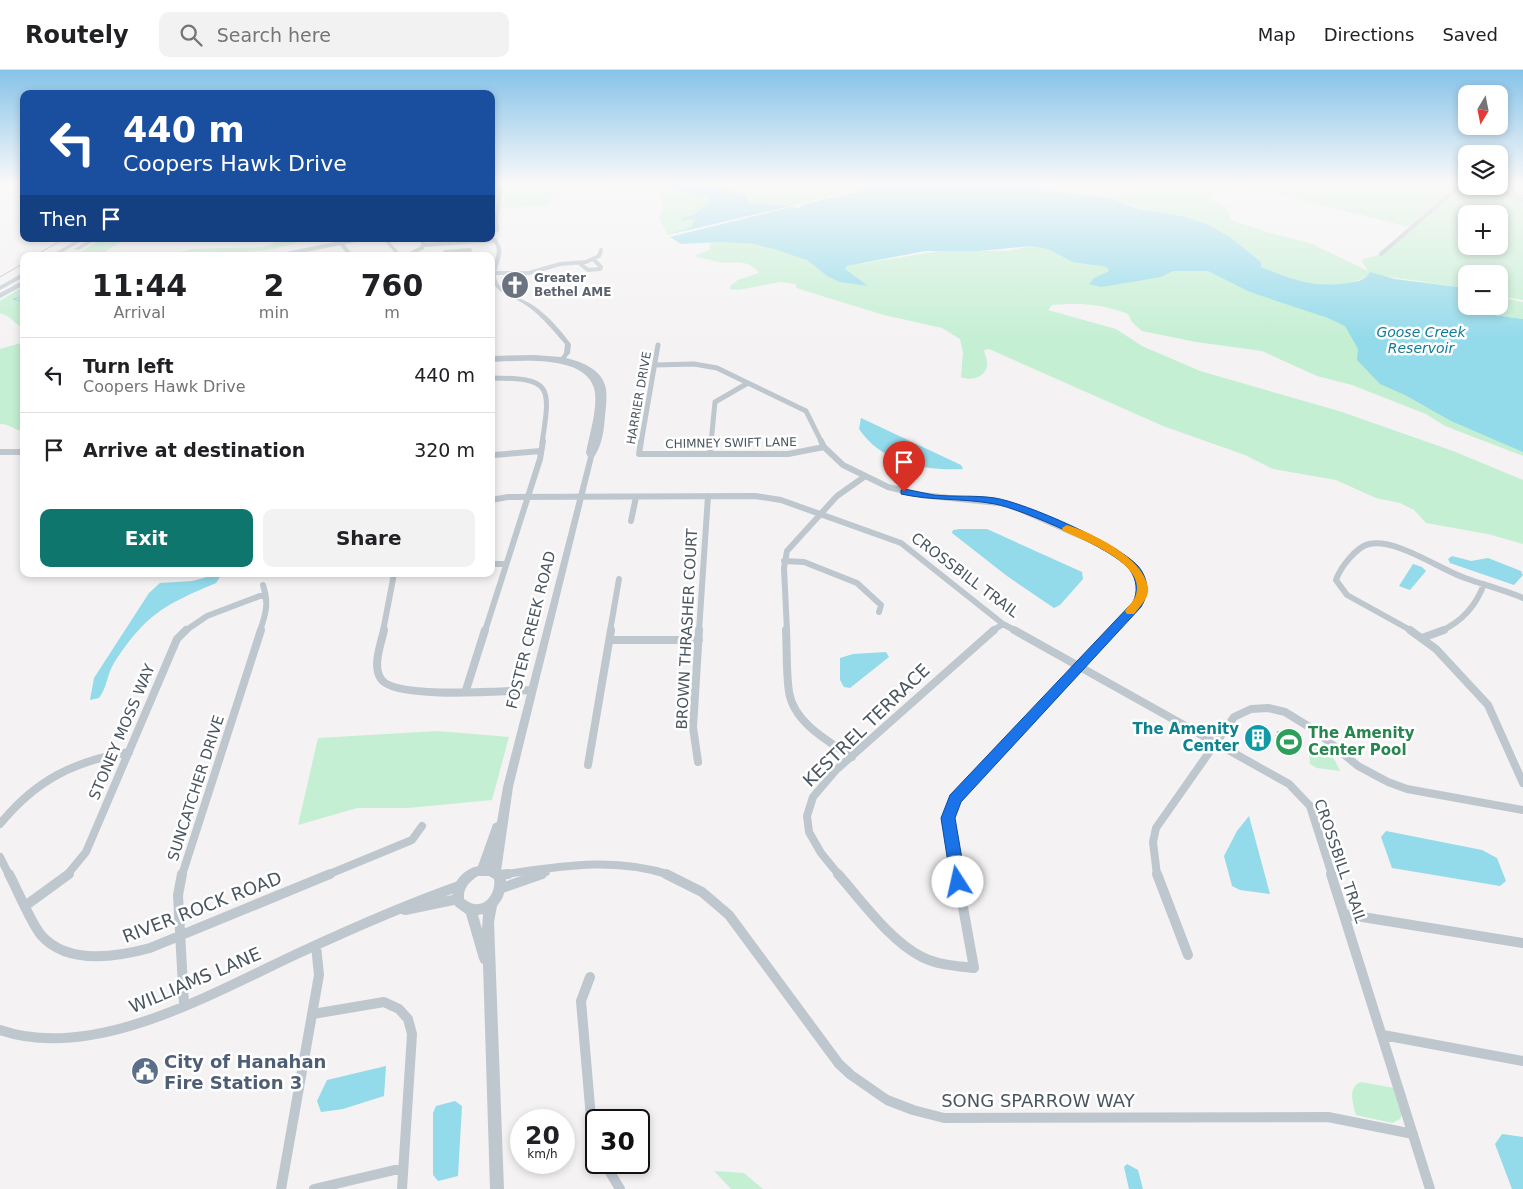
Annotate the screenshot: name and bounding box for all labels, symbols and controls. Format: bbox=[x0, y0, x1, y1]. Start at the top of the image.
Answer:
search box bbox=[159, 12, 509, 57]
text: Routely bbox=[25, 21, 129, 49]
icon: search bbox=[177, 21, 205, 49]
text: Search here bbox=[217, 24, 331, 46]
text: Map bbox=[1258, 24, 1296, 45]
text: Directions bbox=[1324, 24, 1414, 45]
text: Saved bbox=[1442, 24, 1498, 45]
north arrow bbox=[1458, 85, 1508, 135]
map controls bbox=[1458, 85, 1508, 315]
icon: left bbox=[40, 110, 105, 175]
text: 440 m bbox=[123, 110, 245, 150]
button: layers bbox=[1458, 145, 1508, 195]
text: Coopers Hawk Drive bbox=[123, 151, 347, 176]
icon: arrive bbox=[97, 205, 125, 233]
button: + bbox=[1458, 205, 1508, 255]
text: Then bbox=[40, 208, 87, 230]
button: − bbox=[1458, 265, 1508, 315]
text: 11:44 bbox=[92, 268, 187, 303]
text: 2 bbox=[263, 268, 284, 303]
text: 760 bbox=[361, 268, 423, 303]
church icon: Greater Bethel AME bbox=[500, 270, 530, 300]
place label: Greater Bethel AME bbox=[534, 271, 611, 299]
text: Arrival bbox=[113, 303, 165, 322]
text: min bbox=[259, 303, 289, 322]
text: m bbox=[384, 303, 400, 322]
water label: Goose Creek Reservoir bbox=[1376, 324, 1466, 356]
street label: HARRIER DRIVE bbox=[624, 350, 654, 446]
text: Turn left bbox=[83, 355, 174, 377]
icon: left bbox=[40, 361, 68, 389]
text: 440 m bbox=[414, 364, 475, 386]
text: Coopers Hawk Drive bbox=[83, 377, 246, 396]
street label: CHIMNEY SWIFT LANE bbox=[665, 435, 797, 451]
icon: arrive bbox=[40, 436, 68, 464]
text: Arrive at destination bbox=[83, 439, 305, 461]
text: 320 m bbox=[414, 439, 475, 461]
pin bbox=[883, 441, 925, 492]
icon: arrive bbox=[890, 448, 918, 476]
button: Exit bbox=[40, 509, 253, 567]
button: Share bbox=[263, 509, 475, 567]
street label: BROWN THRASHER COURT bbox=[673, 527, 701, 730]
street label: CROSSBILL TRAIL bbox=[908, 529, 1023, 622]
street label: FOSTER CREEK ROAD bbox=[503, 549, 559, 711]
street label: KESTREL TERRACE bbox=[798, 659, 934, 791]
street label: STONEY MOSS WAY bbox=[85, 661, 159, 803]
street label: SUNCATCHER DRIVE bbox=[164, 713, 228, 863]
place label: The Amenity Center bbox=[1133, 720, 1240, 755]
building icon: The Amenity Center bbox=[1243, 723, 1273, 753]
place label: The Amenity Center Pool bbox=[1308, 724, 1415, 759]
sports icon: The Amenity Center Pool bbox=[1274, 727, 1304, 757]
street label: CROSSBILL TRAIL bbox=[1310, 797, 1370, 926]
position arrow bbox=[931, 855, 983, 907]
street label: RIVER ROCK ROAD bbox=[119, 867, 285, 947]
street label: WILLIAMS LANE bbox=[126, 943, 264, 1017]
place label: City of Hanahan Fire Station 3 bbox=[164, 1051, 326, 1093]
public building icon: City of Hanahan Fire Station 3 bbox=[130, 1056, 160, 1086]
street label: SONG SPARROW WAY bbox=[941, 1090, 1136, 1111]
speed limit sign: 30 bbox=[585, 1109, 650, 1174]
text: 20 bbox=[525, 1121, 560, 1150]
text: km/h bbox=[527, 1147, 558, 1161]

